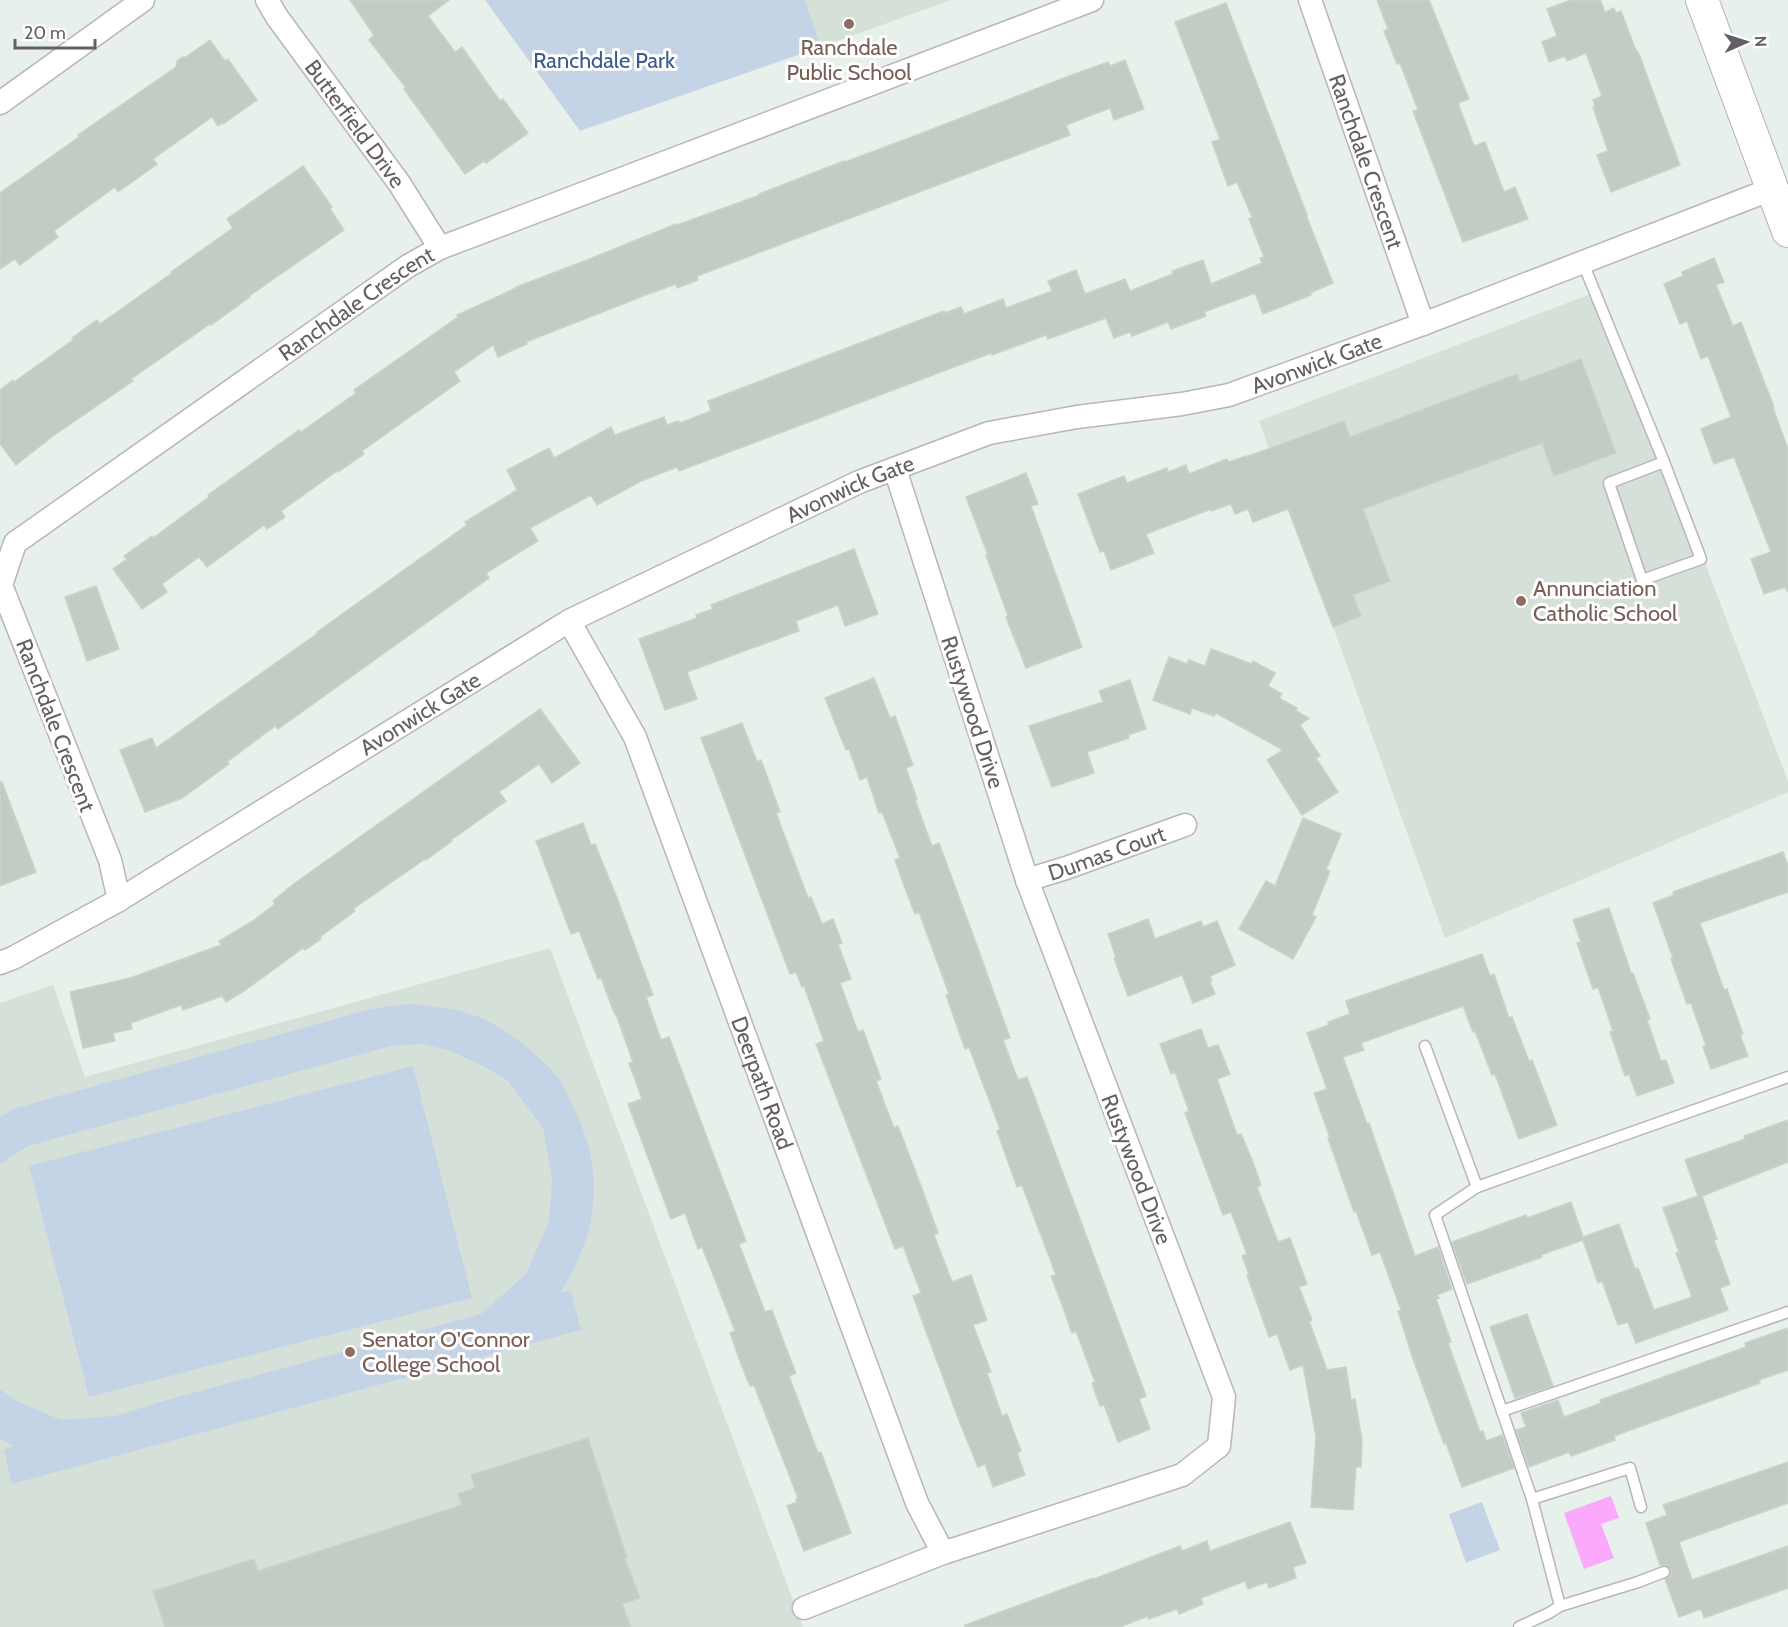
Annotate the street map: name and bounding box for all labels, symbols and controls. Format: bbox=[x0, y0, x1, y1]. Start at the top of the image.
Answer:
scale bar bbox=[15, 12, 94, 50]
north arrow bbox=[1716, 12, 1776, 72]
marker: Ranchdale Public School bbox=[842, 17, 856, 31]
text: 20 m bbox=[24, 22, 66, 44]
place label: Ranchdale Public School bbox=[786, 34, 912, 86]
text: N bbox=[1751, 35, 1770, 47]
park label: Ranchdale Park bbox=[533, 47, 675, 74]
street label: Butterfield Drive bbox=[299, 54, 411, 193]
street label: Ranchdale Crescent bbox=[1323, 71, 1409, 253]
street label: Ranchdale Crescent bbox=[273, 241, 440, 367]
street label: Avonwick Gate bbox=[1248, 327, 1386, 400]
street label: Avonwick Gate bbox=[782, 450, 918, 529]
place label: Annunciation Catholic School bbox=[1533, 575, 1678, 627]
marker: Annunciation Catholic School bbox=[1514, 594, 1528, 608]
street label: Rustywood Drive bbox=[935, 633, 1010, 792]
street label: Ranchdale Crescent bbox=[10, 635, 101, 816]
street label: Avonwick Gate bbox=[355, 666, 486, 761]
street label: Dumas Court bbox=[1045, 820, 1170, 887]
street label: Deerpath Road bbox=[725, 1013, 799, 1153]
street label: Rustywood Drive bbox=[1095, 1090, 1178, 1248]
place label: Senator O'Connor College School bbox=[362, 1326, 530, 1378]
marker: Senator O'Connor College School bbox=[343, 1345, 357, 1359]

